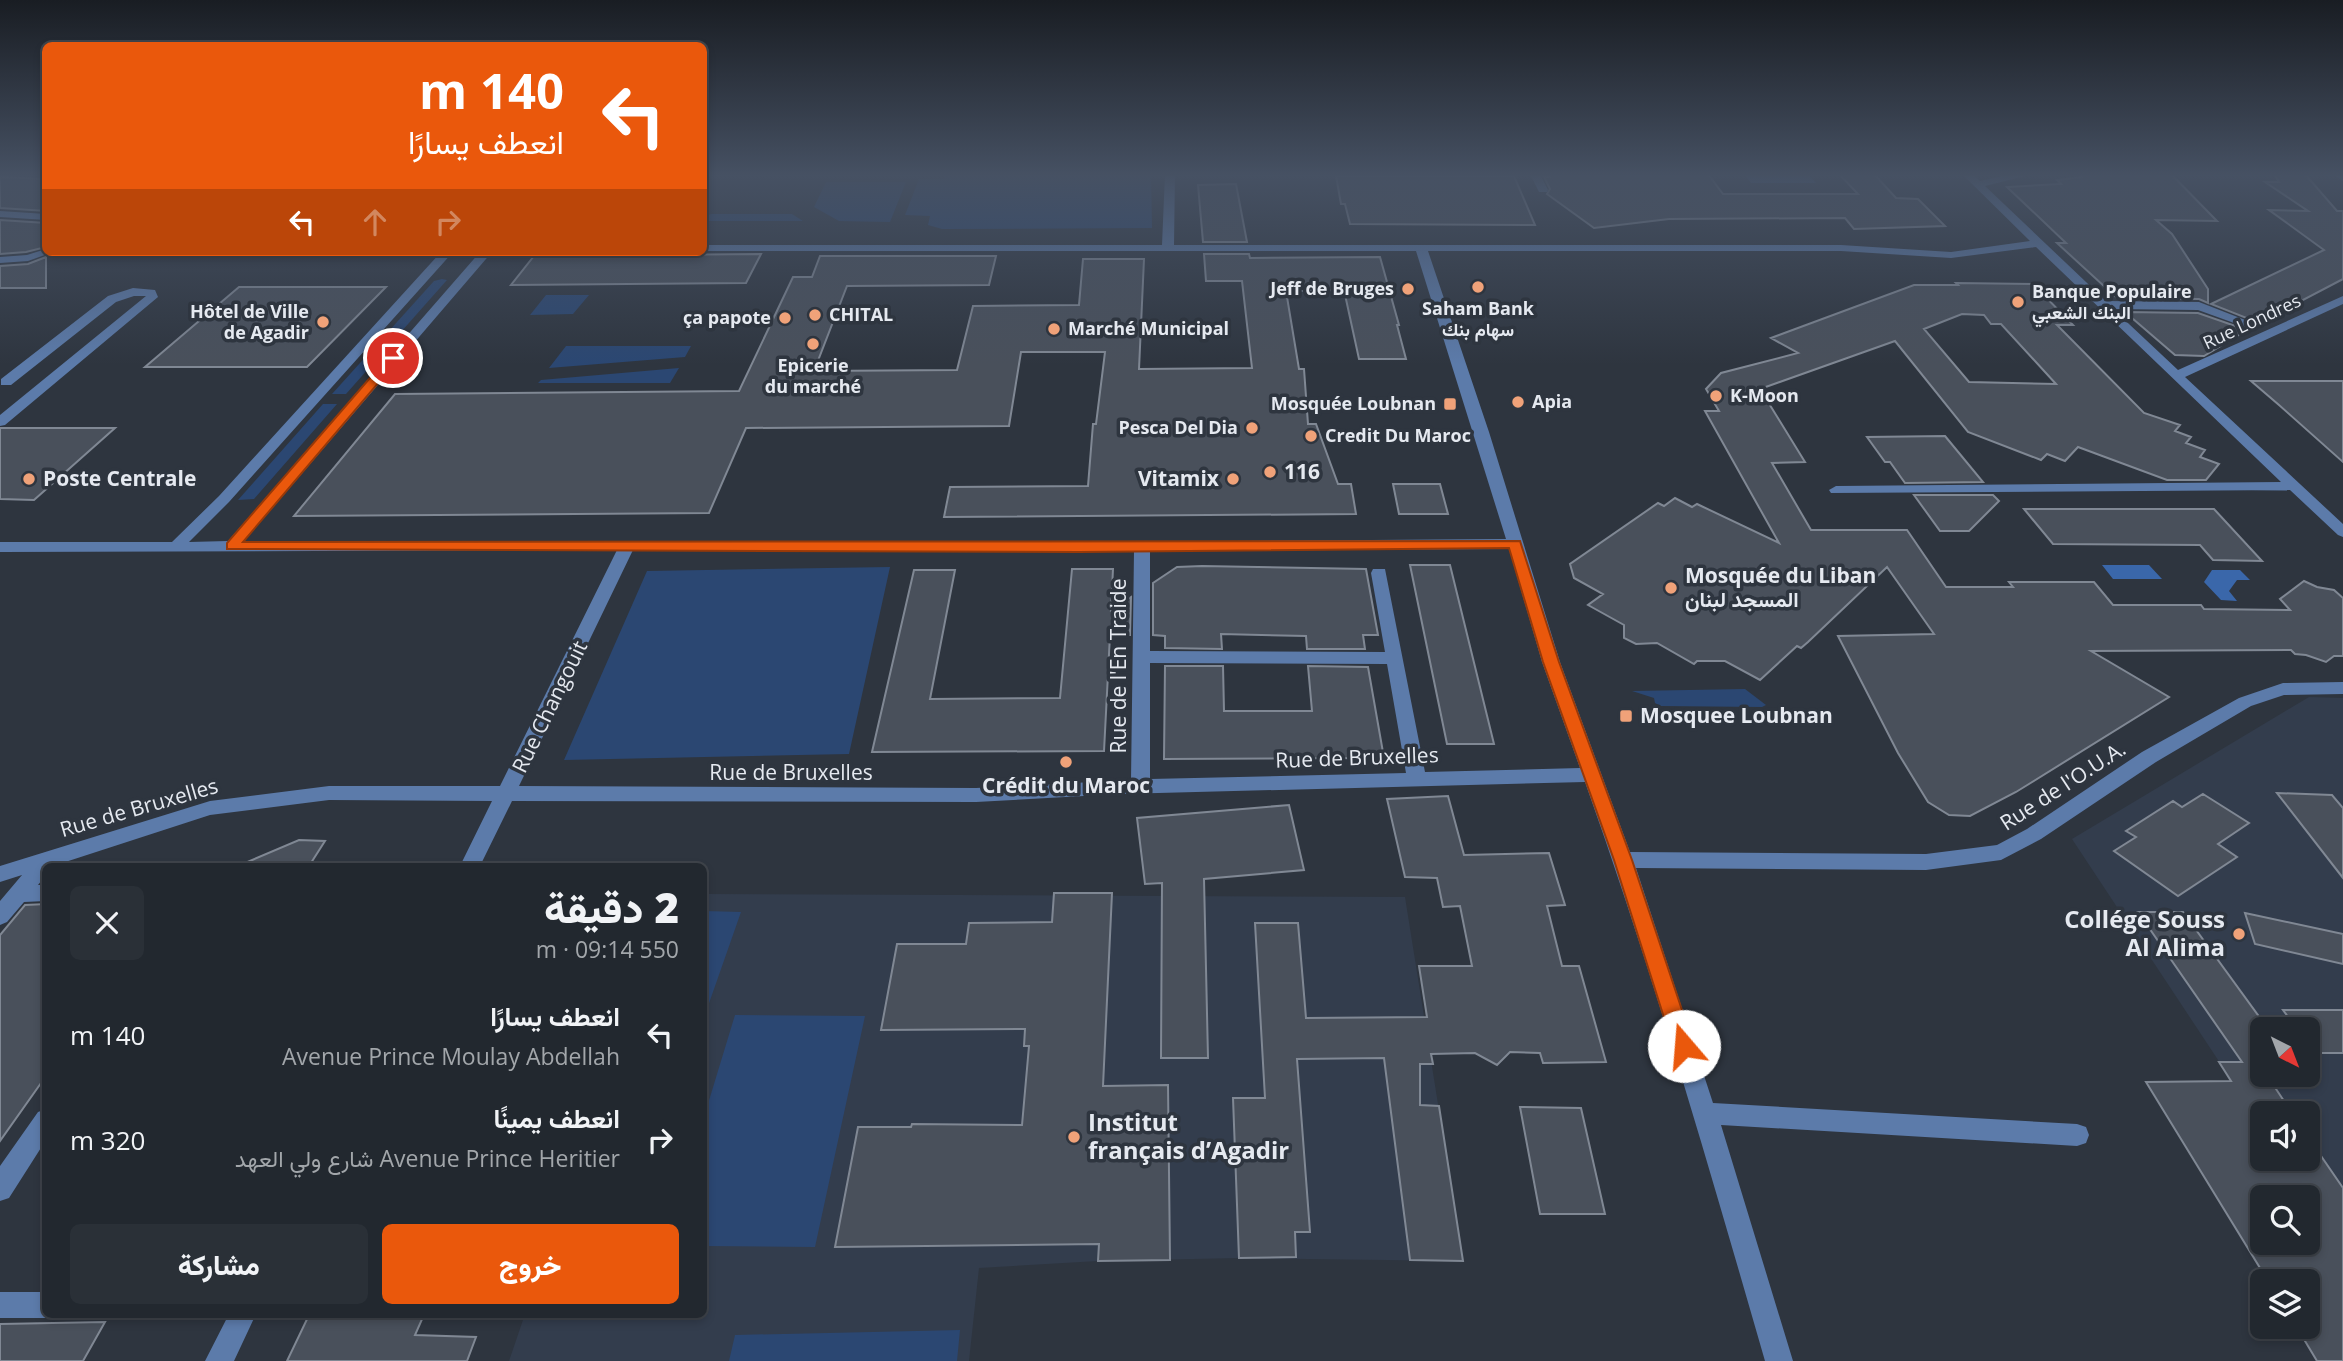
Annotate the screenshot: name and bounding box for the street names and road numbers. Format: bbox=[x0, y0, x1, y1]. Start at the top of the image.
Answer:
street label: Rue Londres bbox=[2199, 288, 2304, 354]
street label: Rue de l'En Traide bbox=[1104, 579, 1132, 753]
street label: Rue Changouit bbox=[505, 636, 593, 777]
street label: Rue de l'O.U.A. bbox=[1994, 734, 2131, 836]
street label: Rue de Bruxelles bbox=[1275, 740, 1439, 774]
street label: Rue de Bruxelles bbox=[709, 758, 873, 786]
street label: Rue de Bruxelles bbox=[56, 771, 221, 843]

